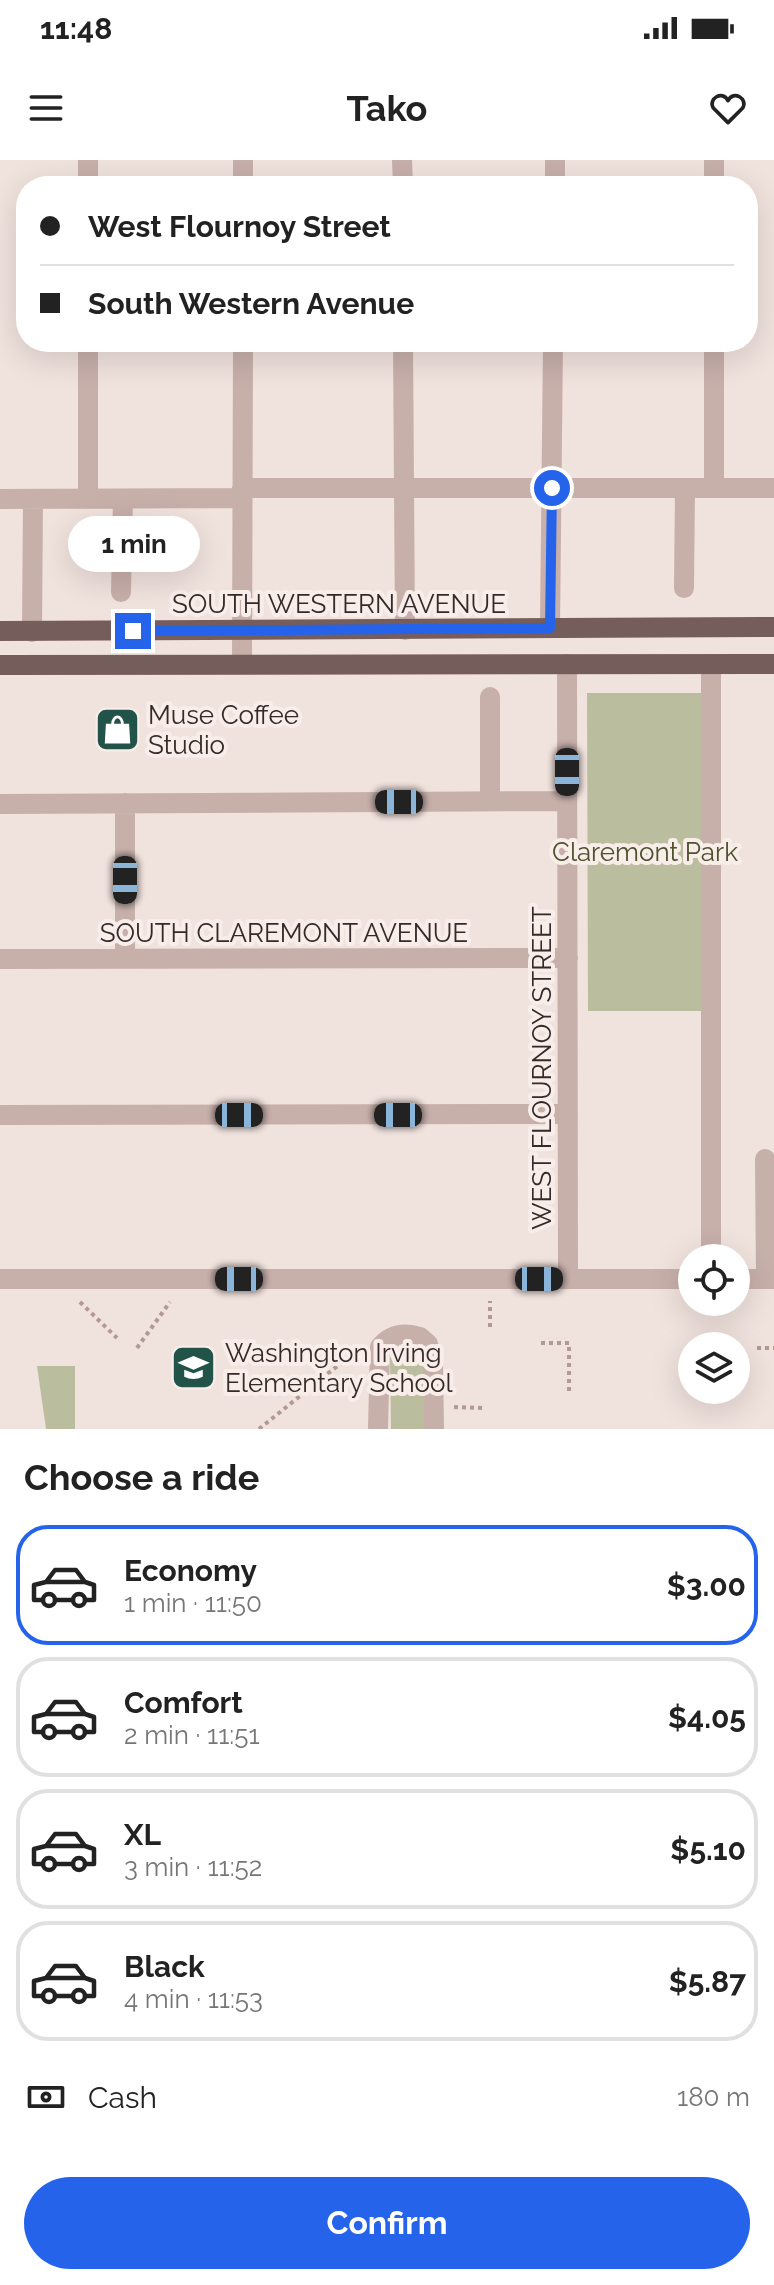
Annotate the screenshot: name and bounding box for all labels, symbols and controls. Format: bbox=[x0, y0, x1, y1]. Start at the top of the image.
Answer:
text: 11:48 bbox=[40, 11, 112, 46]
icon: menu bbox=[24, 86, 68, 130]
icon: heart bbox=[706, 86, 750, 130]
text: Tako bbox=[347, 87, 427, 129]
text: West Flournoy Street bbox=[88, 209, 391, 244]
text: South Western Avenue bbox=[88, 286, 414, 321]
route start bbox=[534, 470, 570, 506]
callout: 1 min bbox=[67, 515, 199, 571]
text: 1 min bbox=[101, 529, 167, 559]
street label: SOUTH WESTERN AVENUE bbox=[172, 589, 506, 619]
route end bbox=[115, 613, 151, 649]
place label: Muse Coffee Studio bbox=[148, 700, 299, 760]
shop icon: Muse Coffee Studio bbox=[93, 706, 141, 754]
car bbox=[555, 748, 579, 796]
car bbox=[375, 790, 423, 814]
park label: Claremont Park bbox=[552, 837, 738, 867]
car bbox=[113, 856, 137, 904]
street label: WEST FLOURNOY STREET bbox=[527, 906, 557, 1230]
street label: SOUTH CLAREMONT AVENUE bbox=[100, 918, 468, 948]
car bbox=[215, 1103, 263, 1127]
car bbox=[374, 1103, 422, 1127]
map controls bbox=[678, 1244, 750, 1404]
button: locate bbox=[678, 1244, 750, 1316]
car bbox=[215, 1267, 263, 1291]
car bbox=[515, 1267, 563, 1291]
button: layers bbox=[678, 1332, 750, 1404]
place label: Washington Irving Elementary School bbox=[225, 1338, 454, 1398]
school or university icon: Washington Irving Elementary School bbox=[170, 1344, 218, 1392]
text: Choose a ride bbox=[24, 1456, 259, 1498]
icon: car bbox=[28, 1549, 100, 1621]
text: Economy bbox=[124, 1553, 257, 1588]
text: $3.00 bbox=[667, 1568, 746, 1603]
text: 1 min · 11:50 bbox=[124, 1588, 262, 1618]
icon: car bbox=[28, 1681, 100, 1753]
text: Comfort bbox=[124, 1685, 243, 1720]
text: $4.05 bbox=[668, 1700, 746, 1735]
text: 2 min · 11:51 bbox=[124, 1720, 260, 1750]
icon: car bbox=[28, 1813, 100, 1885]
text: XL bbox=[124, 1817, 161, 1852]
text: $5.10 bbox=[670, 1832, 746, 1867]
text: 3 min · 11:52 bbox=[124, 1852, 262, 1882]
icon: car bbox=[28, 1945, 100, 2017]
text: Black bbox=[124, 1949, 205, 1984]
text: $5.87 bbox=[669, 1964, 746, 1999]
text: 4 min · 11:53 bbox=[124, 1984, 263, 2014]
icon: cash bbox=[24, 2075, 68, 2119]
text: Cash bbox=[88, 2080, 157, 2115]
text: 180 m bbox=[677, 2082, 750, 2112]
button: Confirm bbox=[24, 2177, 750, 2269]

